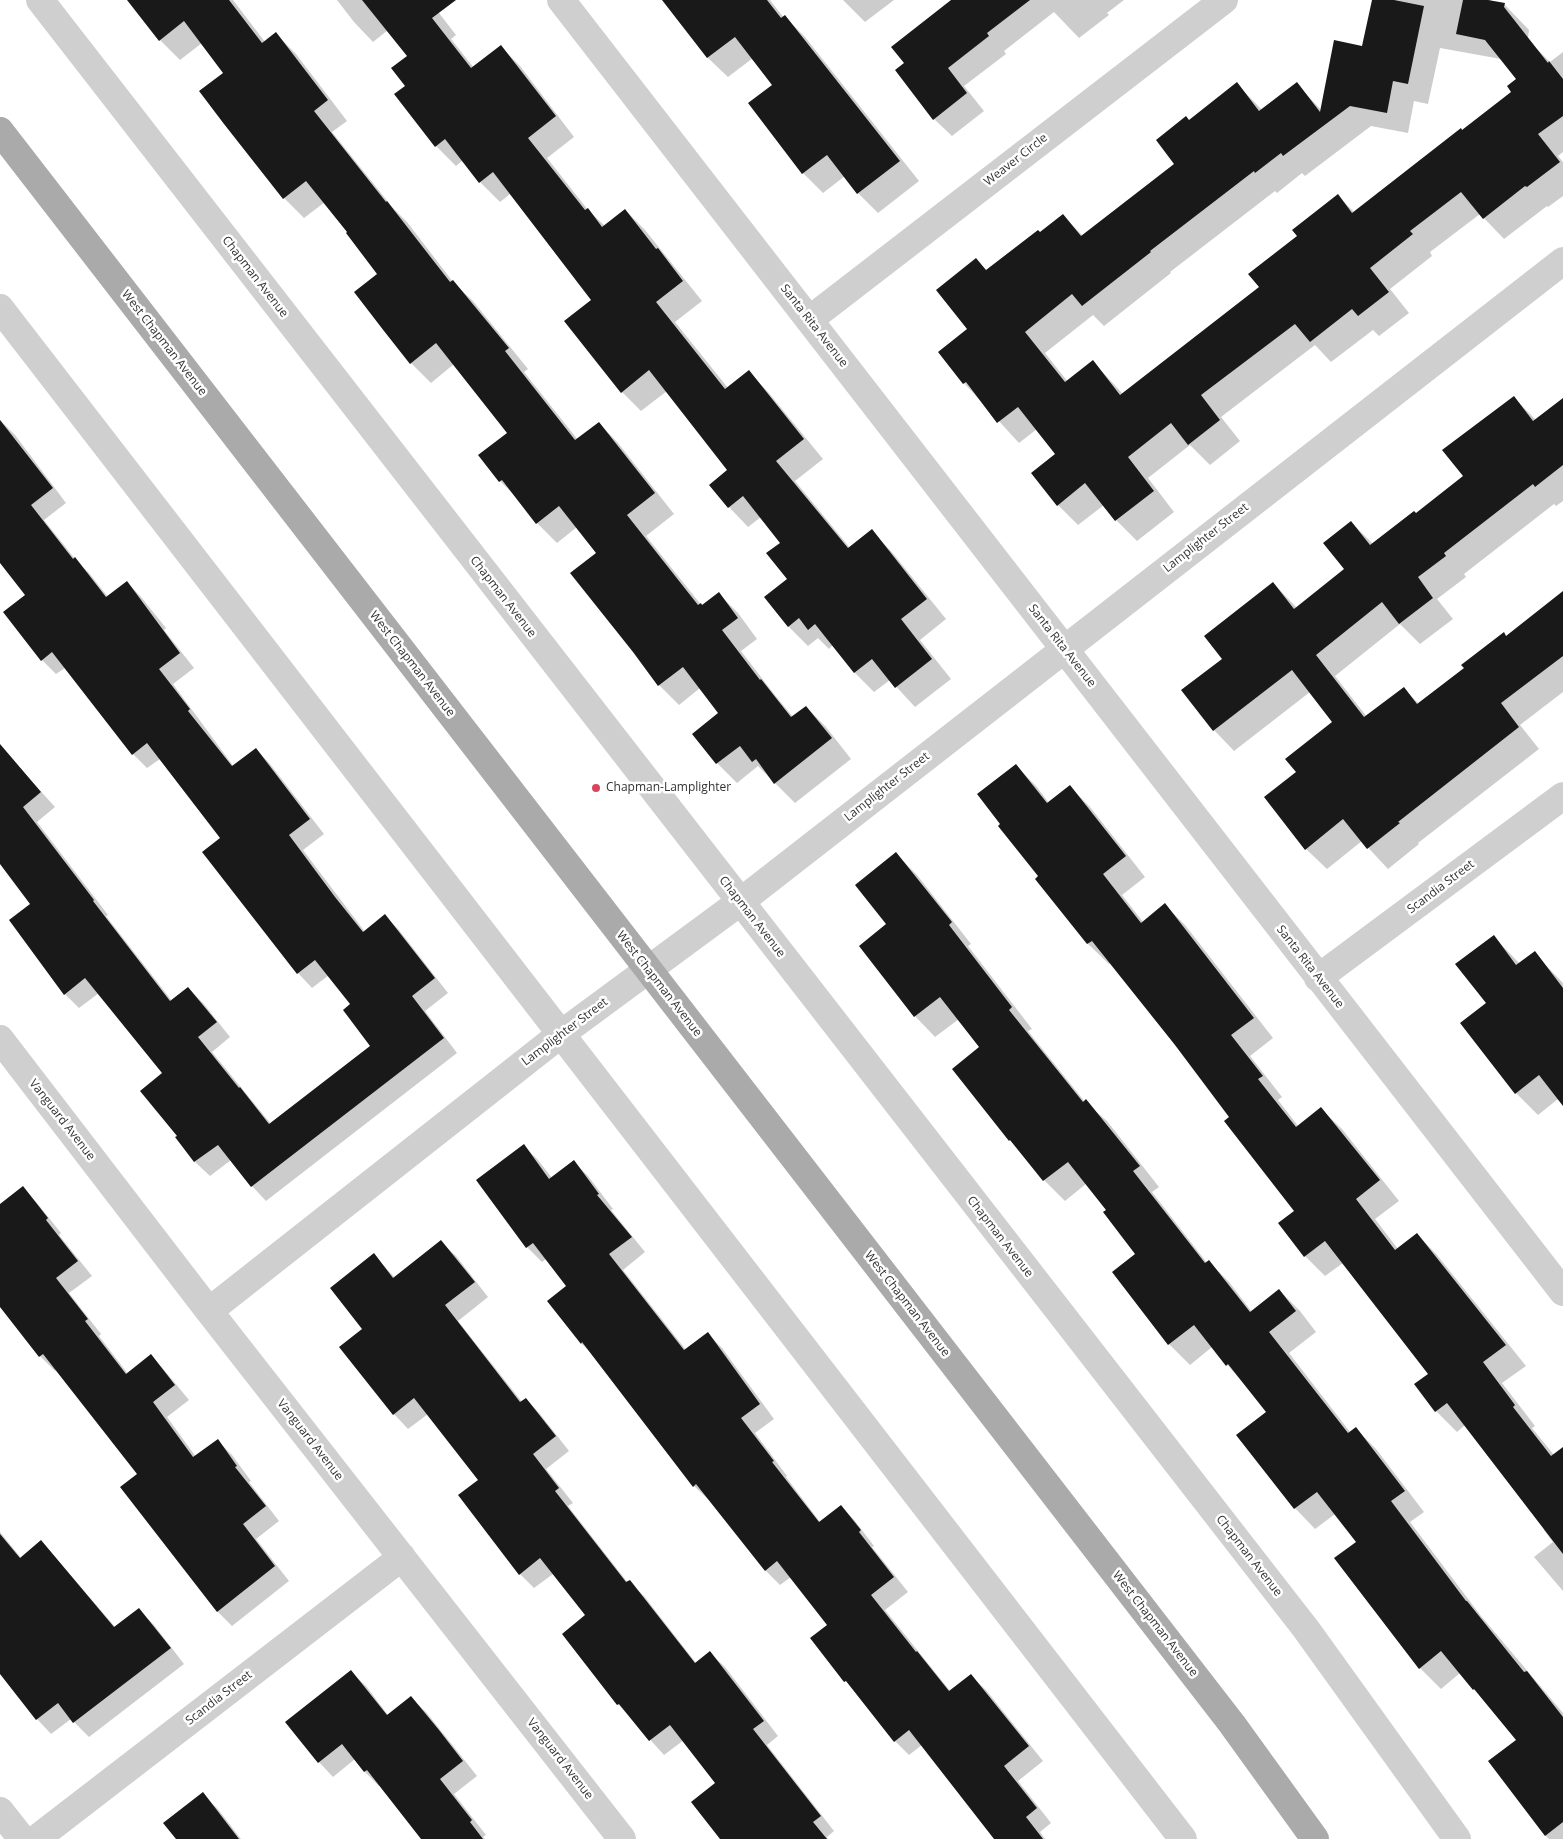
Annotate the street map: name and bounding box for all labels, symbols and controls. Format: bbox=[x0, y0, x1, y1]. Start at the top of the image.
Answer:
street label: Weaver Circle bbox=[982, 131, 1050, 189]
street label: Chapman Avenue bbox=[219, 234, 291, 320]
street label: Santa Rita Avenue bbox=[777, 282, 851, 370]
street label: West Chapman Avenue bbox=[118, 287, 210, 399]
street label: Lamplighter Street bbox=[1161, 500, 1251, 576]
street label: Chapman Avenue bbox=[467, 554, 539, 640]
street label: Santa Rita Avenue bbox=[1025, 602, 1099, 690]
street label: West Chapman Avenue bbox=[366, 608, 458, 720]
street label: Lamplighter Street bbox=[842, 749, 932, 825]
place label: Chapman-Lamplighter bbox=[606, 781, 731, 795]
marker: Chapman-Lamplighter bbox=[590, 782, 602, 794]
street label: Scandia Street bbox=[1405, 857, 1477, 917]
street label: Chapman Avenue bbox=[716, 874, 788, 960]
street label: Santa Rita Avenue bbox=[1273, 923, 1347, 1011]
street label: West Chapman Avenue bbox=[613, 928, 705, 1040]
street label: Lamplighter Street bbox=[519, 995, 611, 1069]
street label: Vanguard Avenue bbox=[26, 1077, 98, 1163]
street label: Chapman Avenue bbox=[964, 1194, 1036, 1280]
street label: West Chapman Avenue bbox=[861, 1248, 953, 1360]
street label: Vanguard Avenue bbox=[274, 1397, 346, 1483]
street label: Chapman Avenue bbox=[1213, 1513, 1285, 1599]
street label: West Chapman Avenue bbox=[1109, 1568, 1201, 1680]
street label: Scandia Street bbox=[183, 1668, 255, 1728]
street label: Vanguard Avenue bbox=[524, 1716, 596, 1802]

